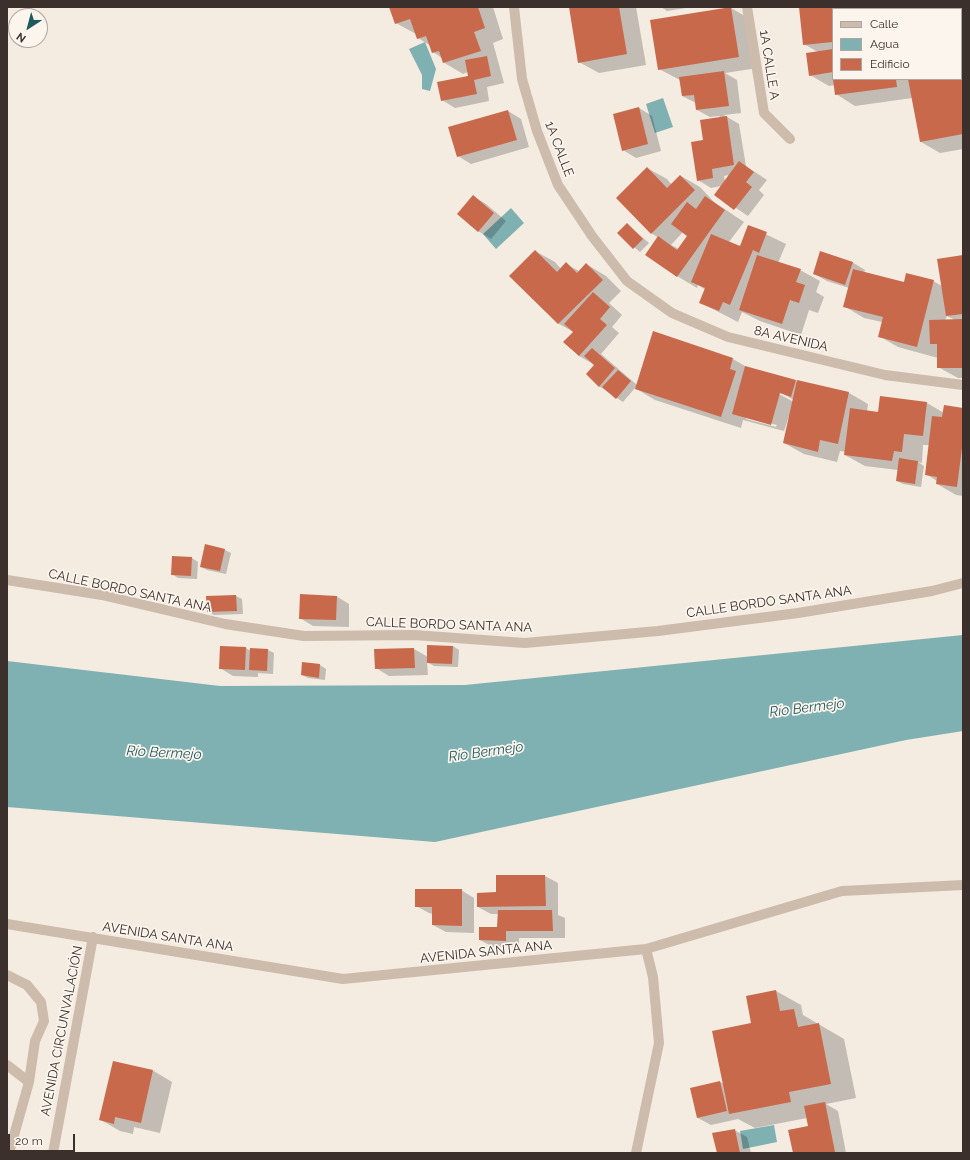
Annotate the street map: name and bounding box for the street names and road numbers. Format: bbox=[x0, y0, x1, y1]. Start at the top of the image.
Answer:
street label: 1A CALLE A bbox=[756, 29, 782, 101]
street label: 1A CALLE bbox=[541, 119, 577, 179]
street label: 8A AVENIDA bbox=[752, 323, 830, 355]
street label: CALLE BORDO SANTA ANA bbox=[47, 566, 213, 616]
street label: CALLE BORDO SANTA ANA bbox=[685, 583, 853, 621]
street label: CALLE BORDO SANTA ANA bbox=[366, 614, 532, 636]
street label: AVENIDA SANTA ANA bbox=[101, 919, 235, 955]
street label: AVENIDA SANTA ANA bbox=[419, 937, 553, 967]
street label: AVENIDA CIRCUNVALACIÓN bbox=[38, 944, 86, 1118]

